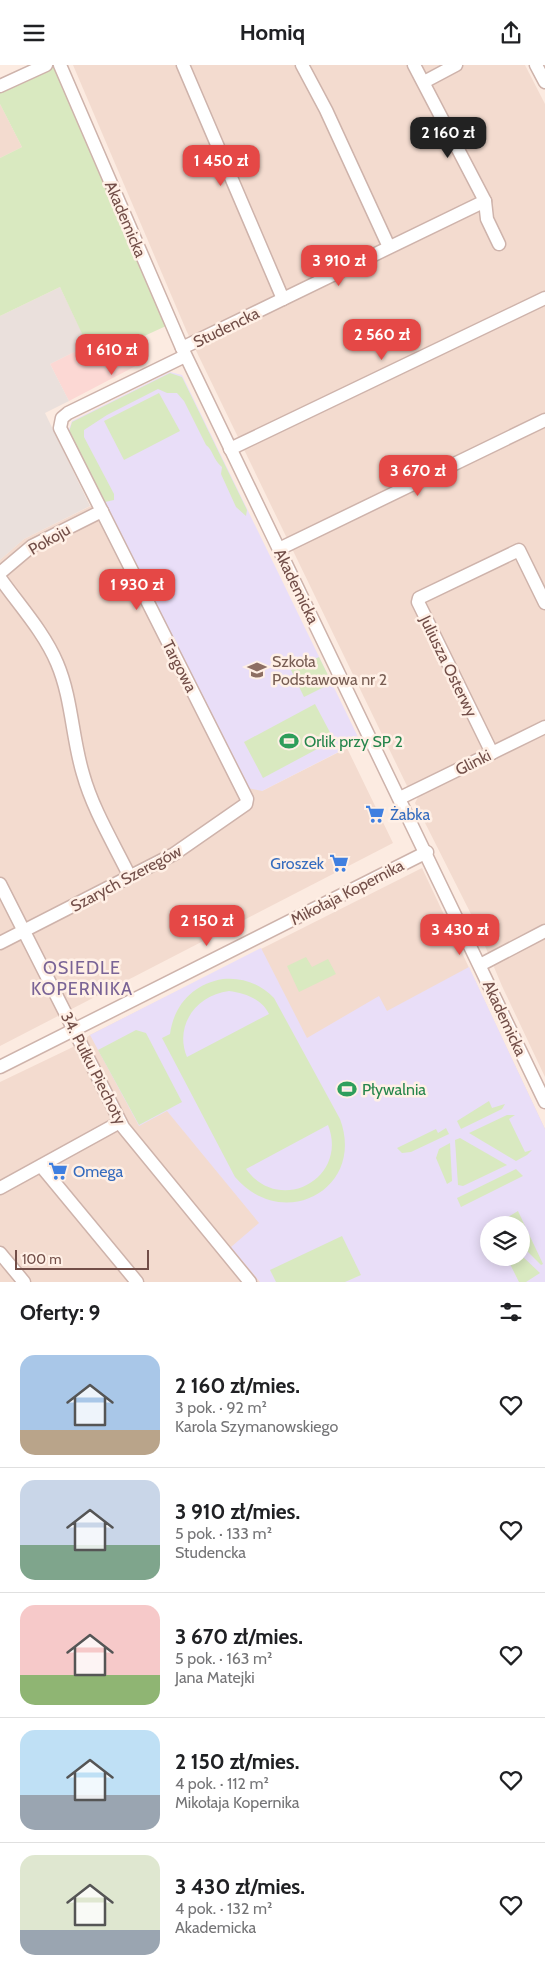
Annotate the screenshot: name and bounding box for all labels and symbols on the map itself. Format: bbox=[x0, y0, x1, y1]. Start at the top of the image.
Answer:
pin: 2 160 zł bbox=[396, 117, 500, 159]
pin: 1 450 zł bbox=[169, 145, 273, 187]
street label: Akademicka bbox=[101, 178, 150, 261]
pin: 3 910 zł bbox=[287, 245, 391, 287]
street label: Studencka bbox=[190, 303, 263, 352]
pin: 2 560 zł bbox=[330, 319, 434, 361]
pin: 1 610 zł bbox=[60, 333, 164, 376]
pin: 3 670 zł bbox=[366, 455, 470, 497]
street label: Pokoju bbox=[25, 520, 74, 559]
street label: Akademicka bbox=[270, 546, 323, 627]
pin: 1 930 zł bbox=[85, 569, 189, 611]
street label: Juliusza Osterwy bbox=[415, 612, 481, 720]
street label: Targowa bbox=[158, 637, 201, 696]
place label: Szkoła Podstawowa nr 2 bbox=[272, 652, 387, 689]
school or university icon: Szkoła Podstawowa nr 2 bbox=[246, 659, 268, 681]
sports icon: Orlik przy SP 2 bbox=[278, 730, 300, 752]
place label: Orlik przy SP 2 bbox=[304, 732, 403, 751]
street label: Glinki bbox=[452, 746, 494, 779]
supermarket icon: Żabka bbox=[364, 803, 386, 825]
place label: Żabka bbox=[390, 805, 430, 824]
street label: Szarych Szeregów bbox=[68, 841, 185, 916]
supermarket icon: Groszek bbox=[328, 852, 350, 874]
place label: Groszek bbox=[270, 854, 325, 873]
street label: Mikołaja Kopernika bbox=[287, 856, 407, 929]
pin: 2 150 zł bbox=[155, 905, 259, 947]
pin: 3 430 zł bbox=[408, 913, 512, 956]
district label: OSIEDLE KOPERNIKA bbox=[31, 957, 133, 1000]
street label: Akademicka bbox=[479, 977, 530, 1059]
street label: 34. Pułku Piechoty bbox=[57, 1009, 130, 1128]
sports icon: Pływalnia bbox=[336, 1078, 358, 1100]
place label: Pływalnia bbox=[362, 1080, 426, 1099]
supermarket icon: Omega bbox=[47, 1160, 69, 1182]
place label: Omega bbox=[73, 1162, 123, 1181]
scale bar bbox=[15, 1247, 149, 1270]

